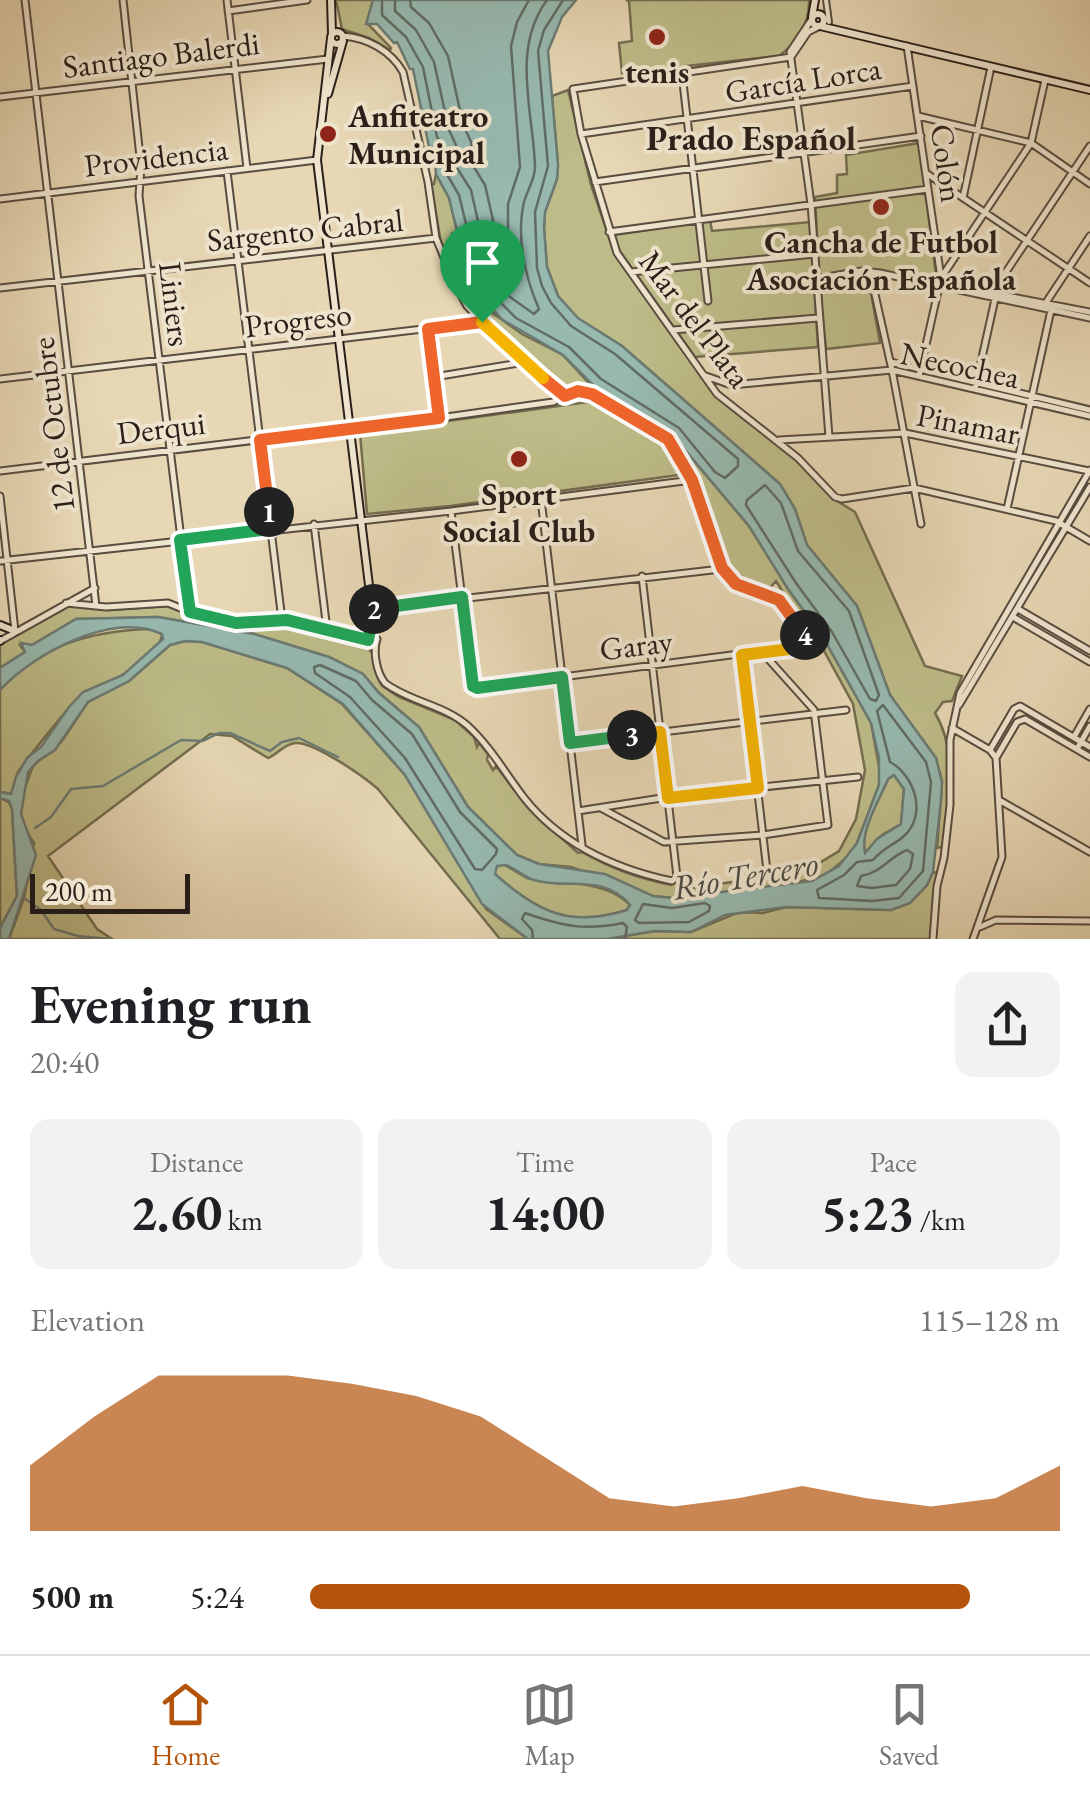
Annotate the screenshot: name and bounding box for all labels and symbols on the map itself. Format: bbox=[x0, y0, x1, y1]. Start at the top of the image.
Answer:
street label: Santiago Balerdi bbox=[60, 22, 262, 88]
marker: tenis bbox=[646, 26, 668, 48]
street label: García Lorca bbox=[722, 47, 884, 113]
place label: tenis bbox=[625, 51, 689, 93]
place label: Anfiteatro Municipal bbox=[347, 95, 488, 174]
district label: Prado Español bbox=[646, 115, 856, 160]
street label: Colón bbox=[921, 121, 973, 205]
marker: Anfiteatro Municipal bbox=[317, 123, 339, 145]
street label: Providencia bbox=[82, 127, 231, 187]
marker: Cancha de Futbol Asociación Española bbox=[870, 196, 892, 218]
street label: Sargento Cabral bbox=[205, 199, 405, 261]
pin bbox=[440, 220, 525, 323]
place label: Cancha de Futbol Asociación Española bbox=[745, 221, 1017, 300]
street label: Mar del Plata bbox=[630, 242, 761, 396]
street label: Liniers bbox=[149, 259, 201, 349]
street label: Progreso bbox=[242, 293, 354, 347]
street label: Necochea bbox=[897, 332, 1024, 398]
street label: 12 de Octubre bbox=[21, 335, 85, 515]
street label: Pinamar bbox=[913, 394, 1023, 455]
street label: Derqui bbox=[114, 402, 208, 454]
marker: Sport Social Club bbox=[508, 448, 530, 470]
place label: Sport Social Club bbox=[443, 473, 595, 552]
pin: 1 bbox=[244, 487, 294, 537]
pin: 2 bbox=[349, 584, 399, 634]
pin: 4 bbox=[780, 610, 830, 660]
street label: Garay bbox=[597, 620, 676, 670]
pin: 3 bbox=[607, 710, 657, 760]
water label: Río Tercero bbox=[669, 840, 821, 910]
scale bar bbox=[30, 869, 190, 914]

